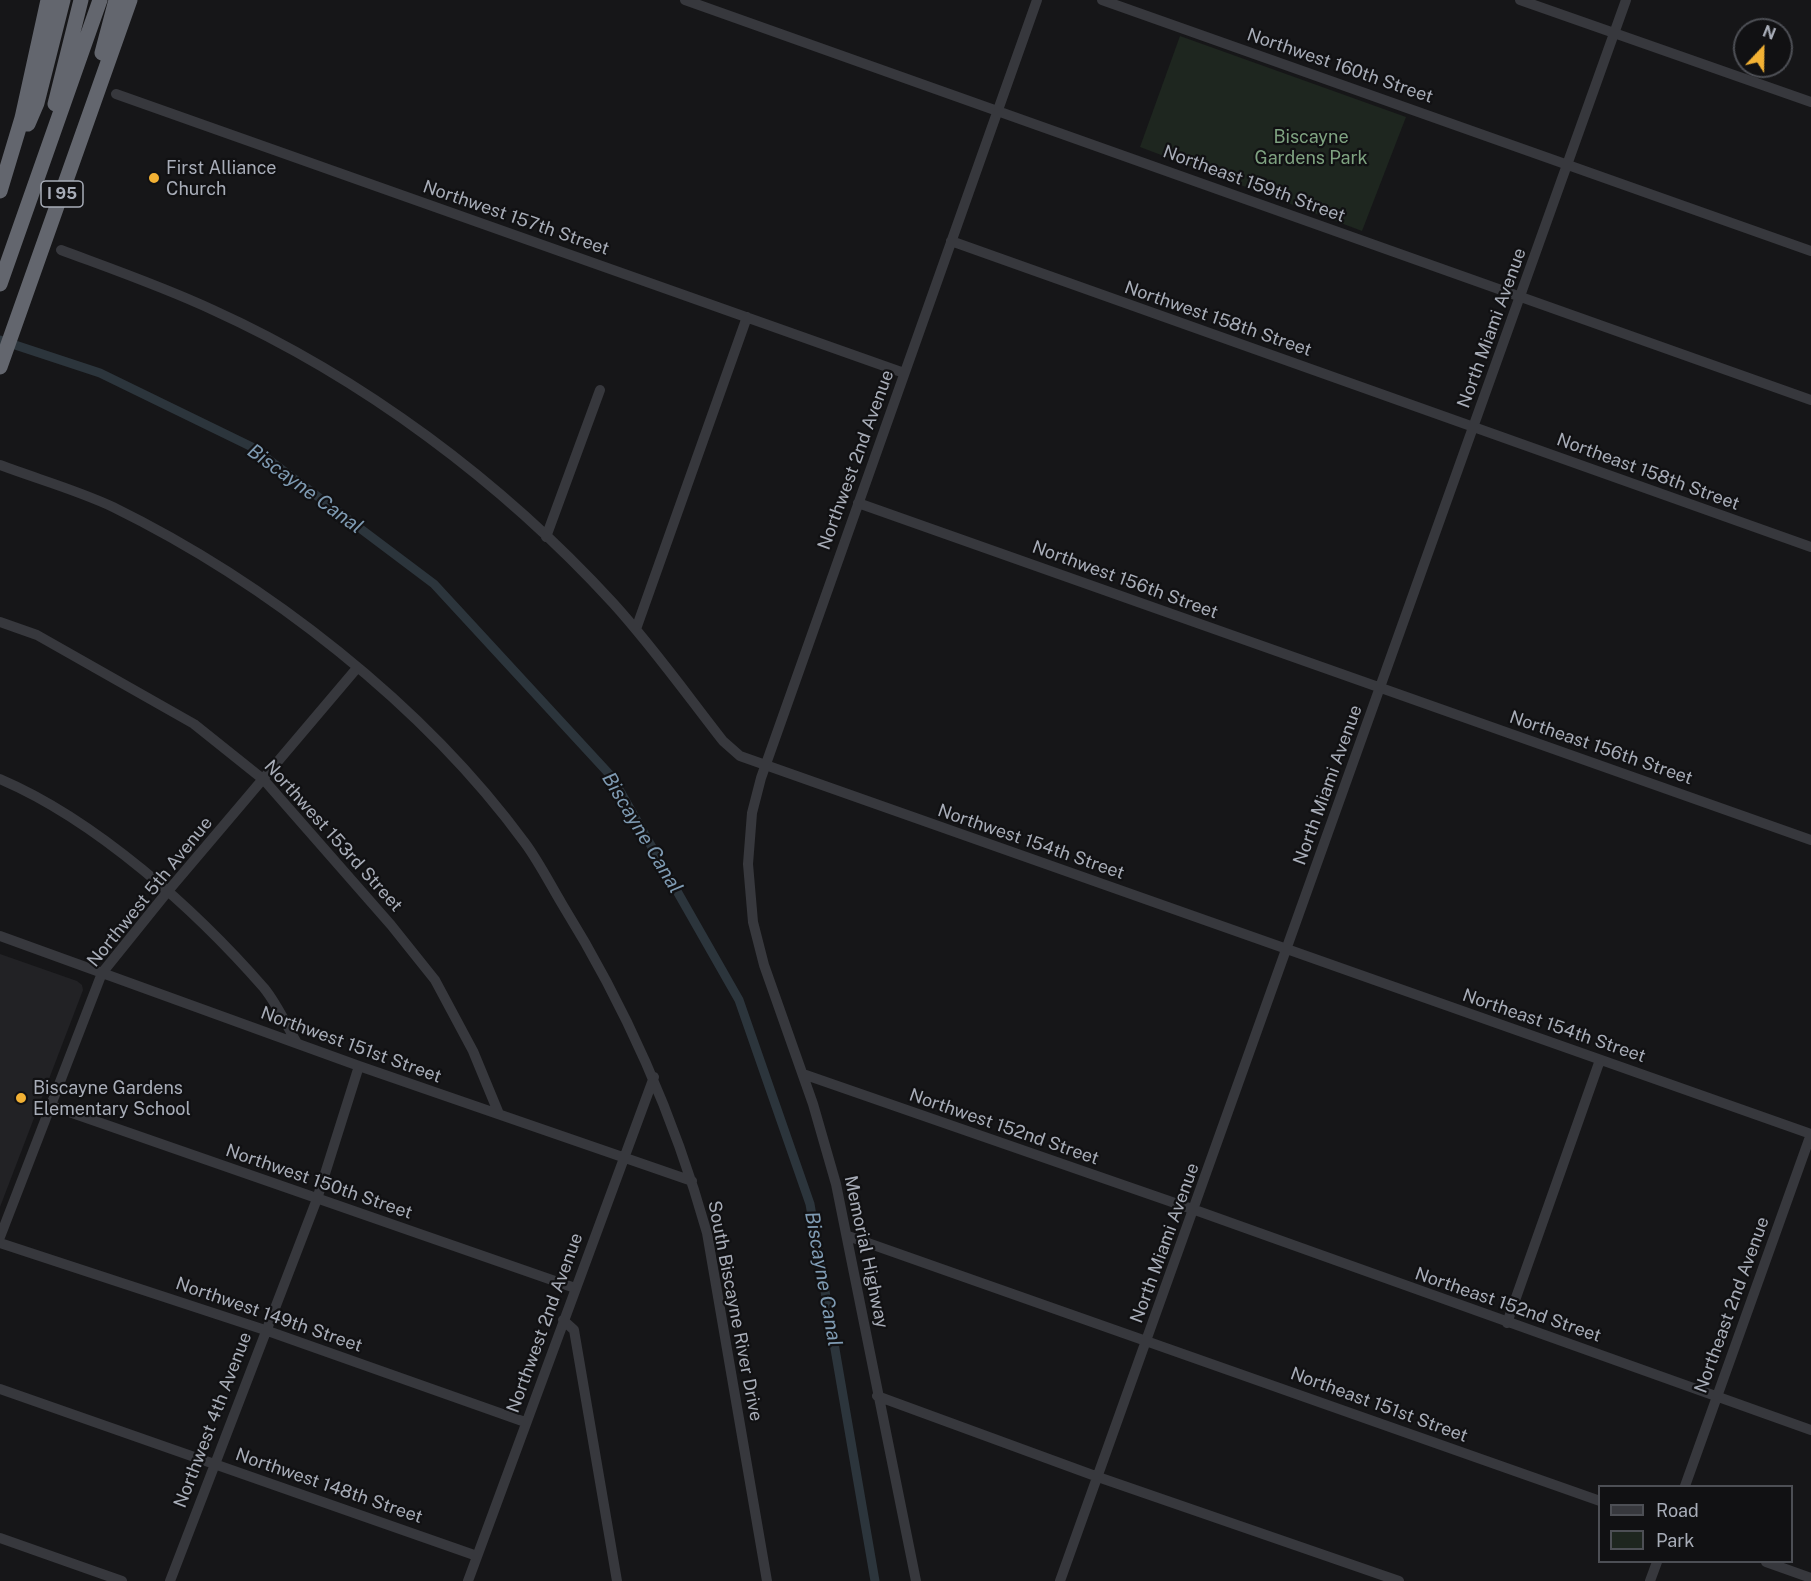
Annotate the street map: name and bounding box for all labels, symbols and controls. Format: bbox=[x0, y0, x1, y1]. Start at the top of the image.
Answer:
north arrow bbox=[1733, 18, 1793, 78]
text: N bbox=[1760, 22, 1779, 44]
street label: Northwest 160th Street bbox=[1244, 24, 1436, 108]
park label: Biscayne Gardens Park bbox=[1254, 126, 1368, 168]
street label: Northeast 159th Street bbox=[1160, 141, 1348, 227]
place label: First Alliance Church bbox=[166, 157, 277, 200]
marker: First Alliance Church bbox=[147, 171, 161, 185]
street label: Northwest 157th Street bbox=[420, 176, 612, 260]
road number: I 95 bbox=[41, 181, 83, 207]
street label: North Miami Avenue bbox=[1453, 245, 1531, 411]
street label: Northwest 158th Street bbox=[1122, 277, 1314, 361]
street label: Northwest 2nd Avenue bbox=[813, 367, 899, 553]
street label: Northeast 158th Street bbox=[1554, 429, 1742, 515]
water label: Biscayne Canal bbox=[243, 439, 367, 539]
street label: Northwest 156th Street bbox=[1029, 536, 1221, 624]
street label: North Miami Avenue bbox=[1289, 702, 1367, 868]
street label: Northeast 156th Street bbox=[1507, 706, 1695, 790]
street label: Northwest 153rd Street bbox=[259, 756, 407, 916]
water label: Biscayne Canal bbox=[596, 768, 688, 898]
street label: Northwest 154th Street bbox=[935, 800, 1127, 884]
street label: Northwest 5th Avenue bbox=[83, 813, 217, 971]
street label: Northeast 154th Street bbox=[1459, 984, 1649, 1068]
street label: Northwest 151st Street bbox=[258, 1002, 444, 1088]
place label: Biscayne Gardens Elementary School bbox=[33, 1077, 191, 1120]
street label: Northwest 152nd Street bbox=[906, 1084, 1102, 1170]
marker: Biscayne Gardens Elementary School bbox=[14, 1091, 28, 1105]
street label: Northwest 150th Street bbox=[223, 1140, 415, 1224]
street label: North Miami Avenue bbox=[1126, 1160, 1204, 1326]
street label: Memorial Highway bbox=[839, 1174, 893, 1330]
street label: South Biscayne River Drive bbox=[703, 1199, 767, 1423]
water label: Biscayne Canal bbox=[799, 1210, 847, 1348]
street label: Northeast 2nd Avenue bbox=[1690, 1214, 1774, 1396]
street label: Northwest 2nd Avenue bbox=[502, 1230, 588, 1416]
street label: Northeast 152nd Street bbox=[1412, 1263, 1604, 1347]
street label: Northwest 149th Street bbox=[173, 1273, 365, 1357]
street label: Northwest 4th Avenue bbox=[169, 1329, 257, 1511]
street label: Northeast 151st Street bbox=[1287, 1363, 1471, 1447]
street label: Northwest 148th Street bbox=[233, 1444, 425, 1528]
legend bbox=[1598, 1485, 1793, 1563]
text: Road bbox=[1656, 1500, 1699, 1521]
text: Park bbox=[1656, 1530, 1694, 1551]

